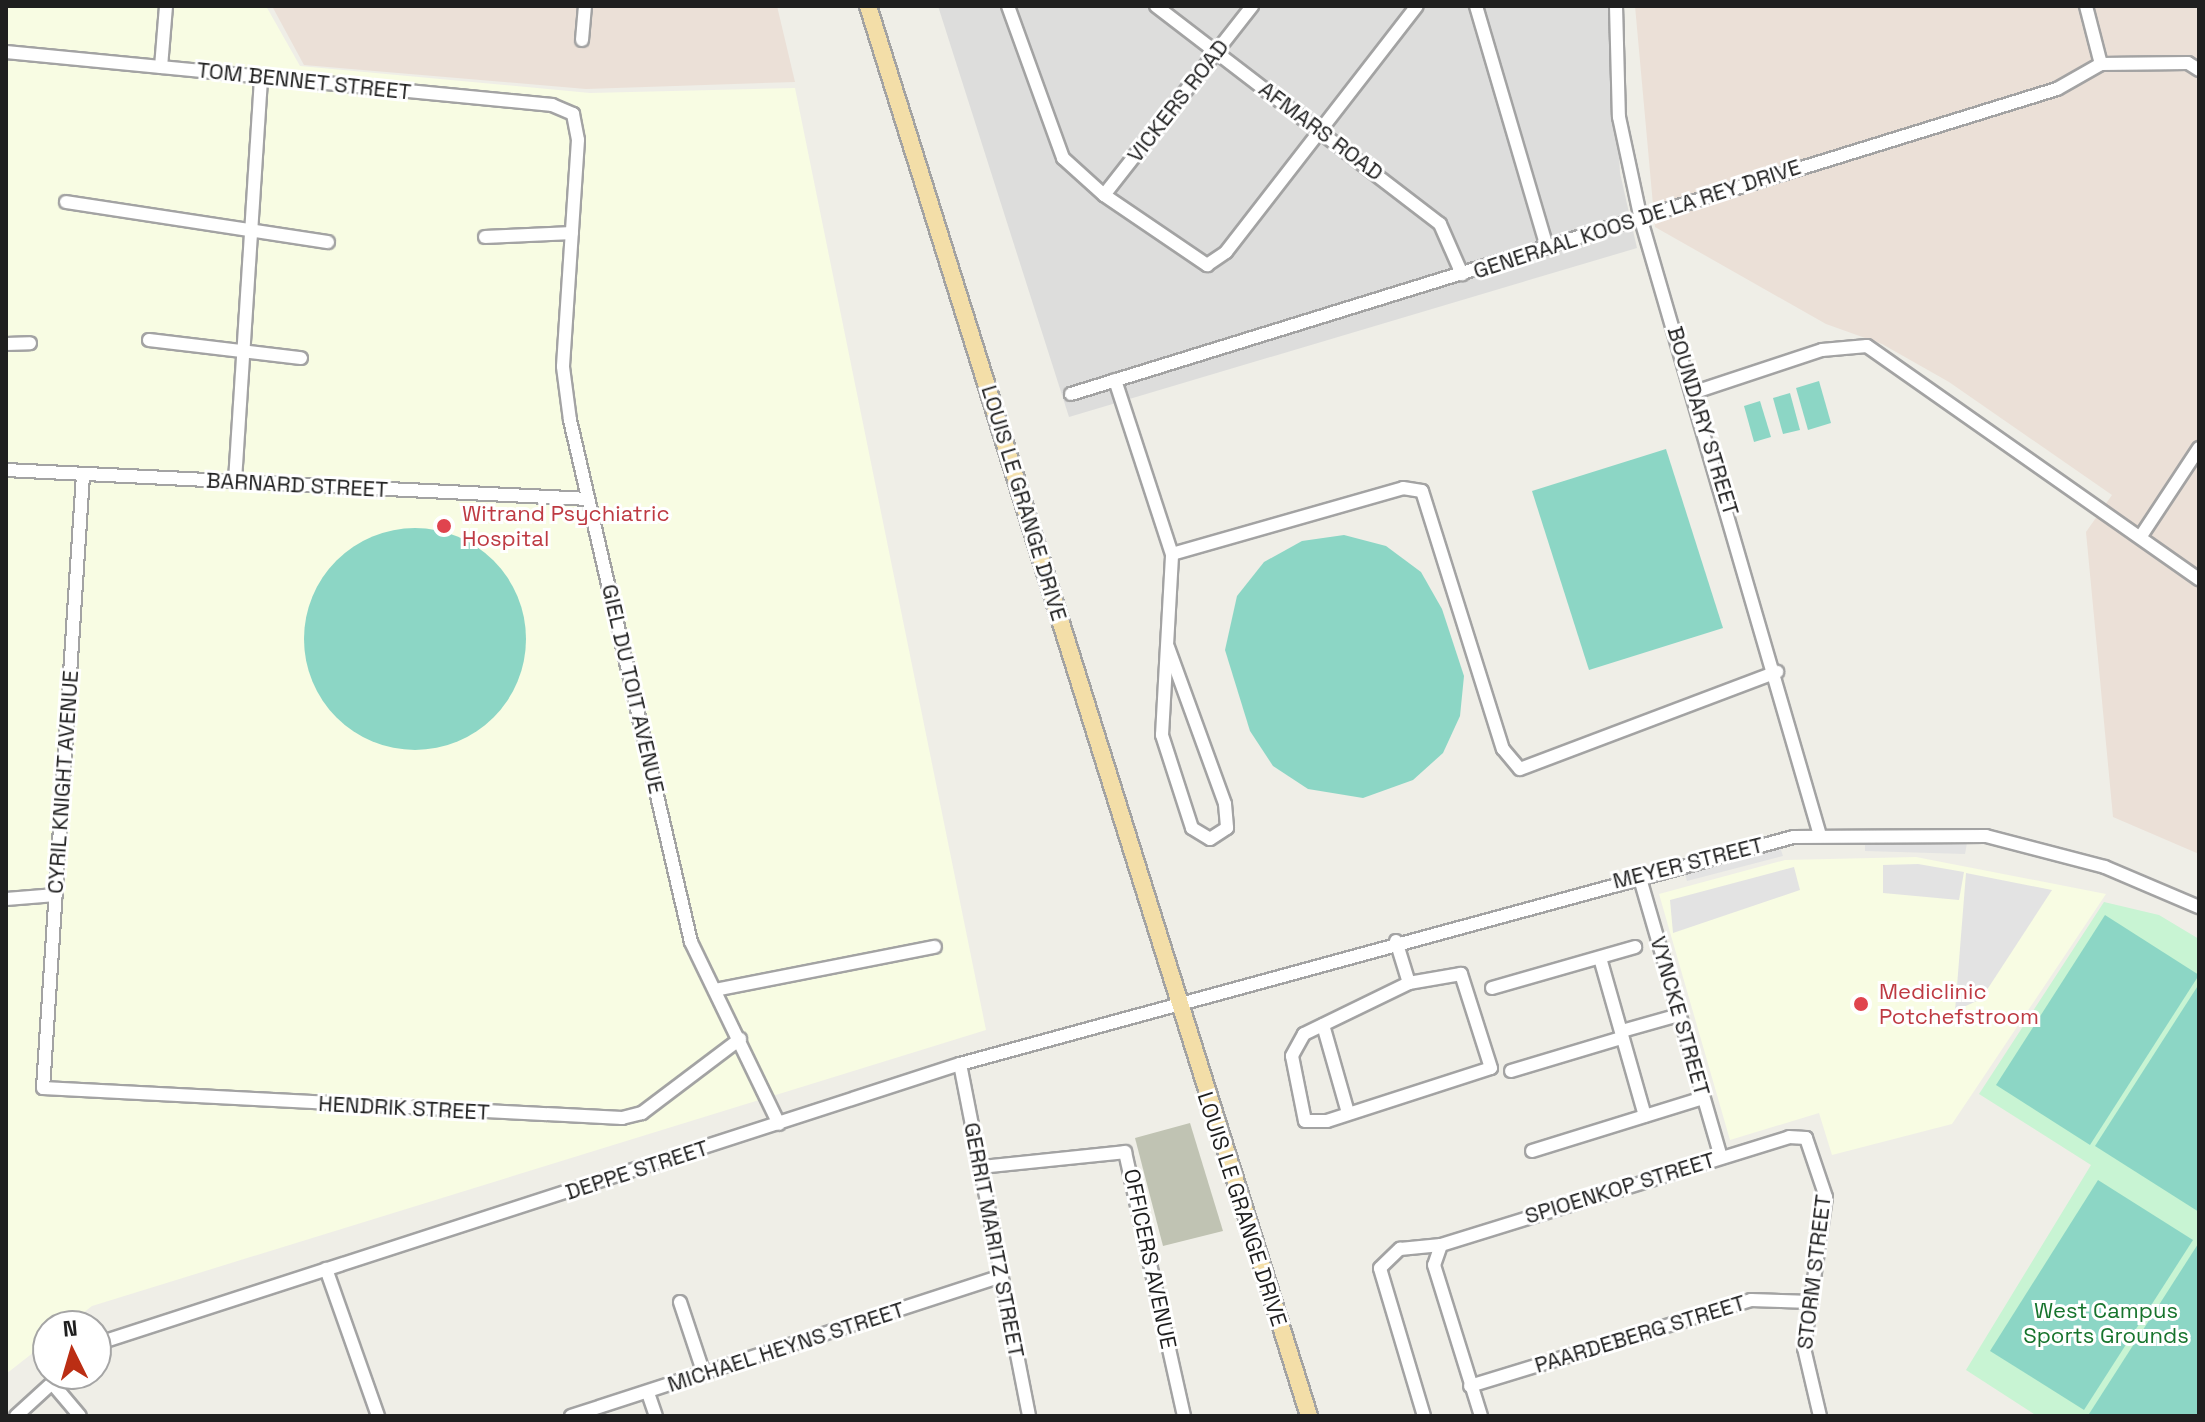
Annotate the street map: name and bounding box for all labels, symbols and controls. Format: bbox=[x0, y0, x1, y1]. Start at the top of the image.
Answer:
street label: VICKERS ROAD bbox=[1122, 34, 1234, 168]
street label: TOM BENNET STREET bbox=[195, 57, 413, 105]
street label: AFMARS ROAD bbox=[1254, 76, 1388, 186]
street label: GENERAAL KOOS DE LA REY DRIVE bbox=[1469, 153, 1805, 285]
street label: BOUNDARY STREET bbox=[1662, 323, 1744, 519]
street label: LOUIS LE GRANGE DRIVE bbox=[976, 382, 1072, 624]
street label: BARNARD STREET bbox=[205, 467, 389, 503]
place label: Witrand Psychiatric Hospital bbox=[462, 500, 670, 552]
marker: Witrand Psychiatric Hospital bbox=[433, 515, 455, 537]
street label: GIEL DU TOIT AVENUE bbox=[596, 581, 670, 797]
street label: CYRIL KNIGHT AVENUE bbox=[42, 669, 84, 895]
street label: MEYER STREET bbox=[1610, 832, 1766, 894]
street label: VYNCKE STREET bbox=[1645, 933, 1715, 1099]
place label: Mediclinic Potchefstroom bbox=[1879, 978, 2039, 1030]
marker: Mediclinic Potchefstroom bbox=[1850, 993, 1872, 1015]
street label: LOUIS LE GRANGE DRIVE bbox=[1192, 1089, 1292, 1329]
street label: HENDRIK STREET bbox=[318, 1090, 490, 1126]
street label: GERRIT MARITZ STREET bbox=[958, 1120, 1030, 1360]
street label: DEPPE STREET bbox=[562, 1134, 712, 1206]
street label: SPIOENKOP STREET bbox=[1522, 1147, 1718, 1229]
street label: OFFICERS AVENUE bbox=[1118, 1166, 1182, 1352]
street label: STORM STREET bbox=[1791, 1193, 1837, 1351]
street label: PAARDEBERG STREET bbox=[1531, 1289, 1749, 1379]
street label: MICHAEL HEYNS STREET bbox=[664, 1296, 908, 1398]
park label: West Campus Sports Grounds bbox=[2023, 1297, 2189, 1348]
north arrow bbox=[32, 1310, 112, 1390]
text: N bbox=[62, 1313, 79, 1343]

